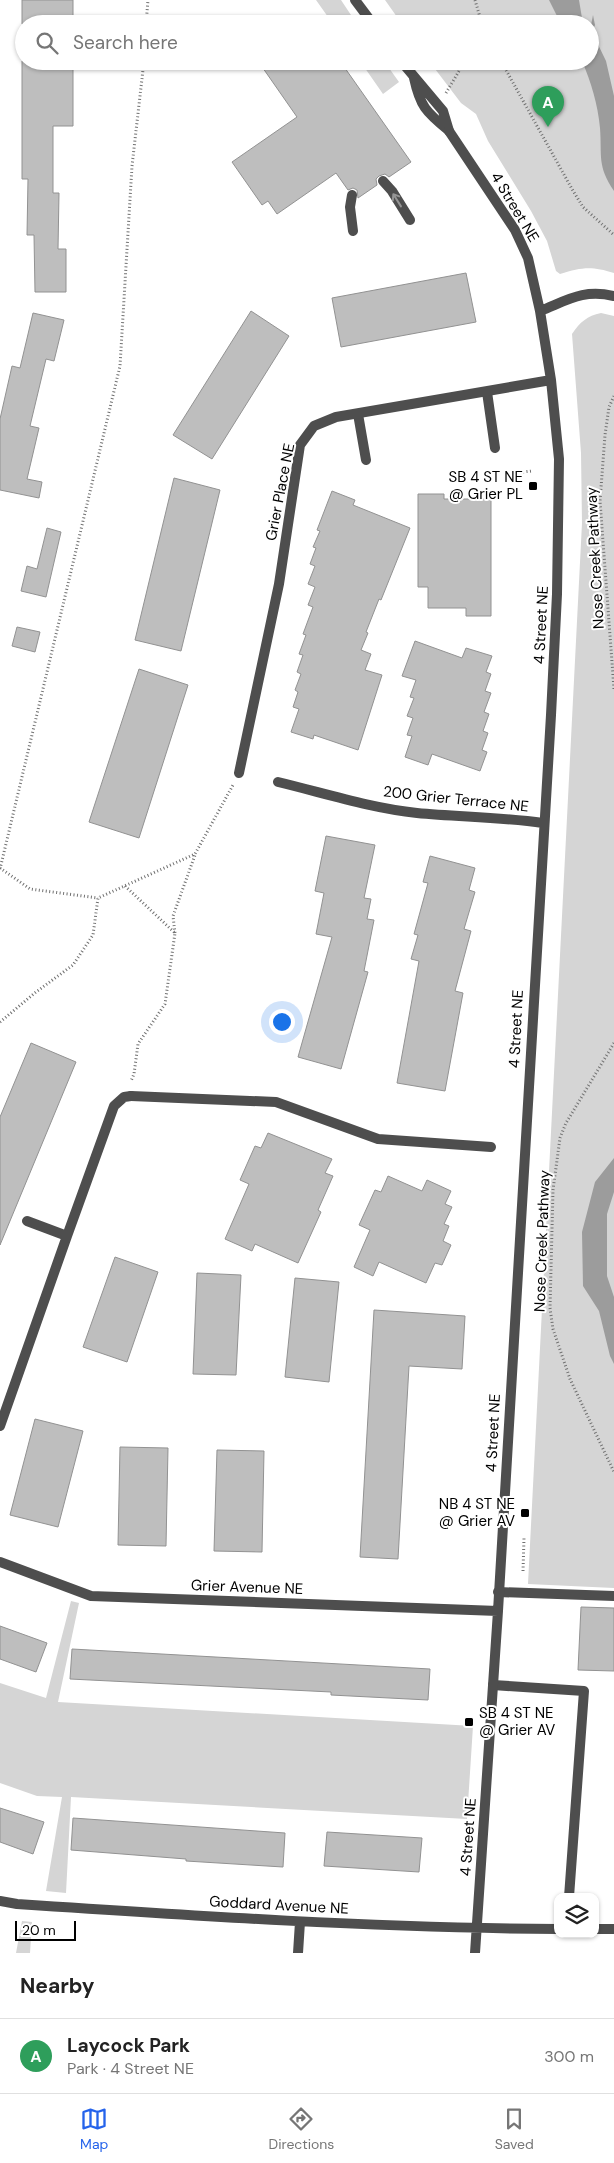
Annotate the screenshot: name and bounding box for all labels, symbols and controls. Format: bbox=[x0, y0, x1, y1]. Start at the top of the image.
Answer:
search box bbox=[15, 15, 599, 70]
icon: search bbox=[33, 29, 61, 57]
text: Search here bbox=[73, 30, 178, 55]
pin: A bbox=[532, 86, 564, 127]
street label: 4 Street NE bbox=[486, 168, 544, 246]
one-way arrow bbox=[392, 193, 402, 207]
street label: Grier Place NE bbox=[261, 442, 299, 542]
place label: SB 4 ST NE @ Grier PL bbox=[448, 467, 523, 504]
marker: SB 4 ST NE @ Grier PL bbox=[527, 480, 539, 492]
street label: Nose Creek Pathway bbox=[581, 486, 609, 630]
street label: 4 Street NE bbox=[529, 585, 553, 665]
street label: 200 Grier Terrace NE bbox=[382, 781, 530, 817]
street label: 4 Street NE bbox=[504, 989, 528, 1069]
your location bbox=[269, 1009, 295, 1035]
street label: Nose Creek Pathway bbox=[530, 1169, 554, 1312]
street label: 4 Street NE bbox=[481, 1393, 505, 1473]
place label: NB 4 ST NE @ Grier AV bbox=[439, 1494, 515, 1531]
marker: NB 4 ST NE @ Grier AV bbox=[519, 1507, 531, 1519]
street label: Grier Avenue NE bbox=[190, 1575, 304, 1599]
place label: SB 4 ST NE @ Grier AV bbox=[479, 1703, 555, 1740]
marker: SB 4 ST NE @ Grier AV bbox=[463, 1716, 475, 1728]
street label: 4 Street NE bbox=[455, 1797, 481, 1877]
street label: Goddard Avenue NE bbox=[209, 1891, 349, 1919]
map controls bbox=[554, 1893, 599, 1938]
button: layers bbox=[554, 1893, 599, 1938]
scale bar bbox=[15, 1918, 76, 1941]
text: 20 m bbox=[22, 1921, 56, 1939]
text: Nearby bbox=[20, 1972, 94, 2000]
text: Laycock Park bbox=[67, 2033, 190, 2058]
text: A bbox=[30, 2046, 42, 2067]
text: 300 m bbox=[544, 2046, 594, 2067]
text: Park · 4 Street NE bbox=[67, 2058, 194, 2079]
tab: Map bbox=[80, 2105, 108, 2153]
tab: Directions bbox=[269, 2105, 334, 2153]
tab: Saved bbox=[495, 2105, 534, 2153]

